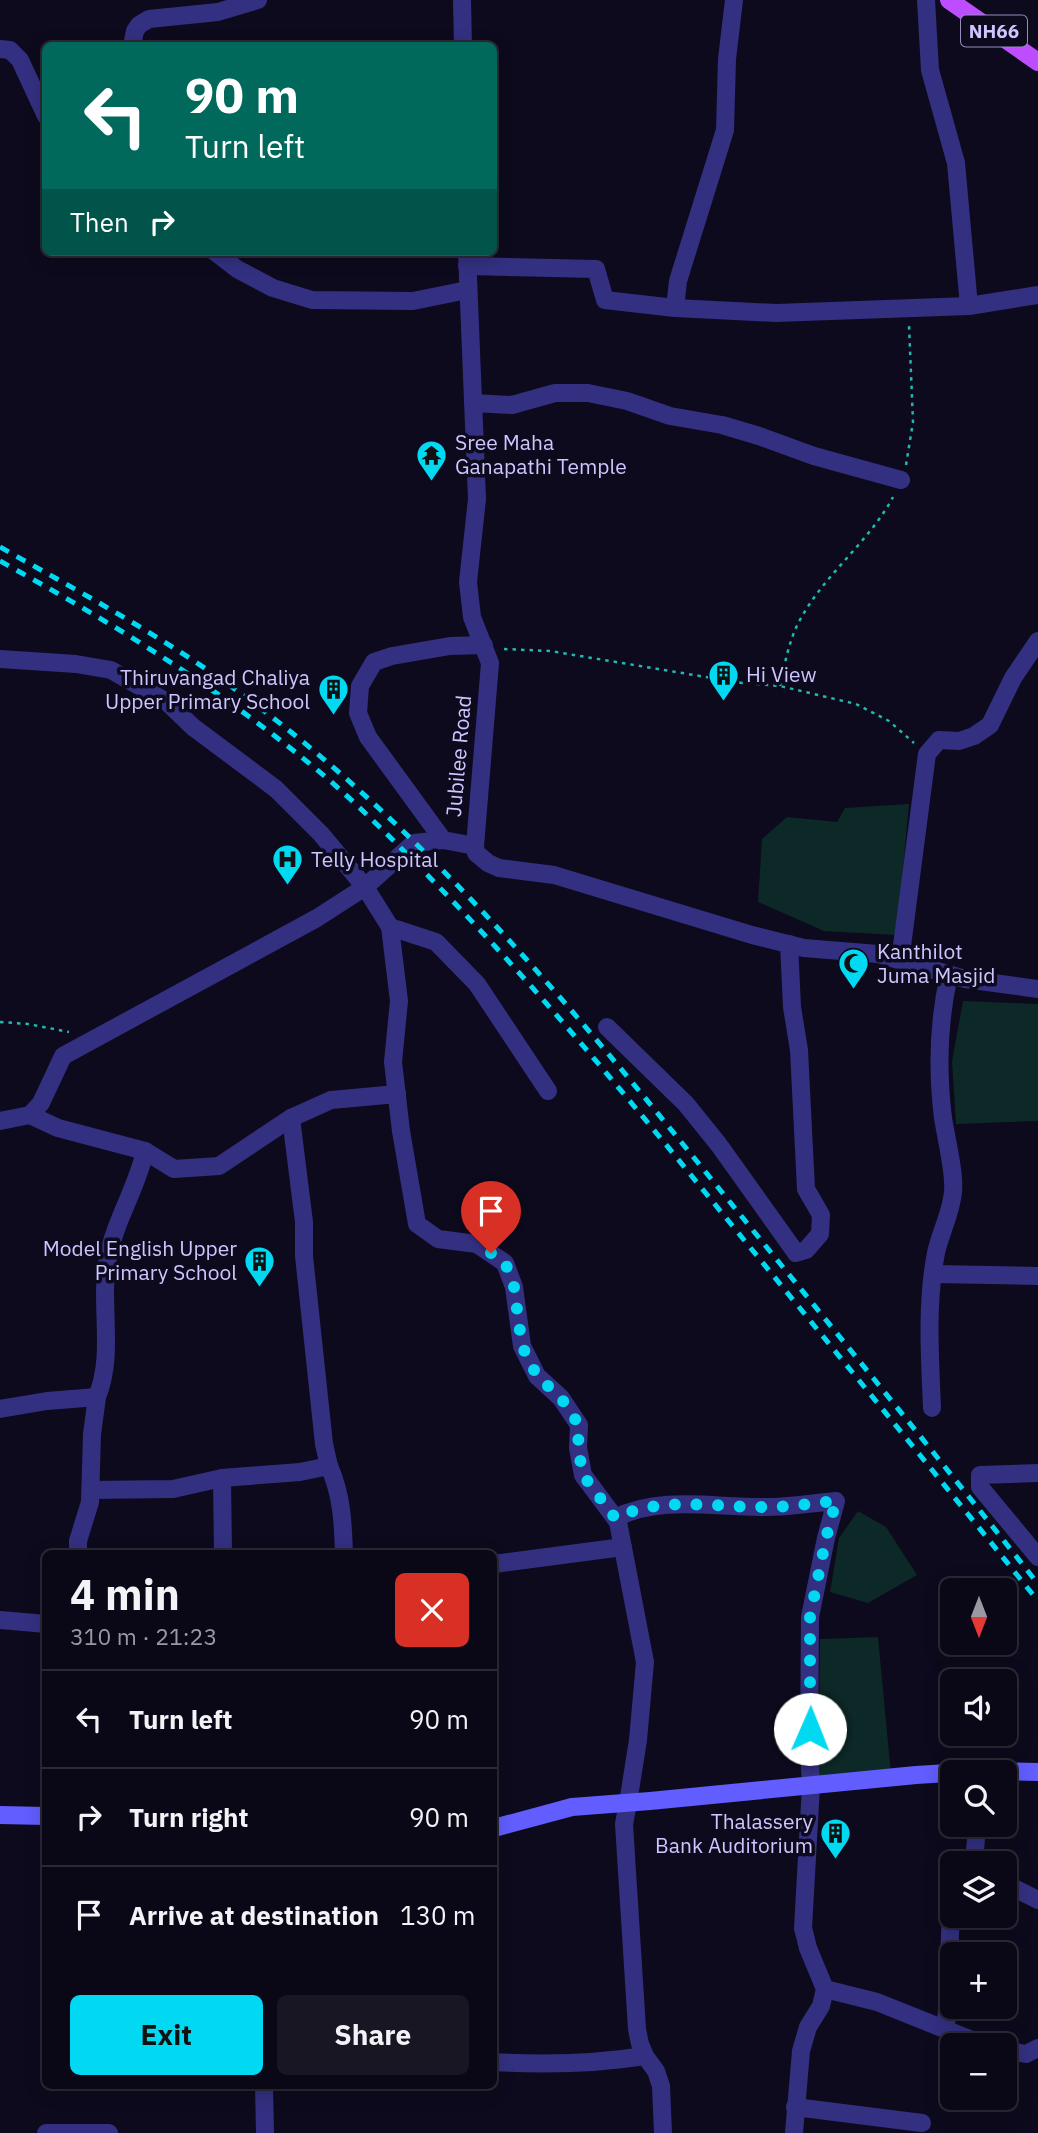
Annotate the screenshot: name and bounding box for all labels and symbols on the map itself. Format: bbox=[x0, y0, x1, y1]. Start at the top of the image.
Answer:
road number: NH66 bbox=[961, 16, 1027, 46]
place label: Sree Maha Ganapathi Temple bbox=[455, 428, 627, 480]
temple icon: Sree Maha Ganapathi Temple bbox=[415, 438, 449, 482]
building icon: Hi View bbox=[706, 658, 740, 702]
place label: Hi View bbox=[746, 660, 817, 688]
place label: Thiruvangad Chaliya Upper Primary School bbox=[105, 663, 310, 715]
building icon: Thiruvangad Chaliya Upper Primary School bbox=[316, 673, 350, 717]
street label: Jubilee Road bbox=[439, 694, 477, 818]
hospital icon: Telly Hospital bbox=[271, 843, 305, 887]
place label: Telly Hospital bbox=[311, 845, 439, 873]
place label: Kanthilot Juma Masjid bbox=[877, 937, 995, 989]
mosque icon: Kanthilot Juma Masjid bbox=[837, 947, 871, 991]
pin bbox=[461, 1181, 521, 1253]
place label: Model English Upper Primary School bbox=[43, 1234, 237, 1286]
building icon: Model English Upper Primary School bbox=[243, 1244, 277, 1288]
north arrow bbox=[940, 1578, 1017, 1656]
position arrow bbox=[773, 1692, 847, 1766]
place label: Thalassery Bank Auditorium bbox=[655, 1807, 814, 1859]
building icon: Thalassery Bank Auditorium bbox=[819, 1817, 853, 1861]

